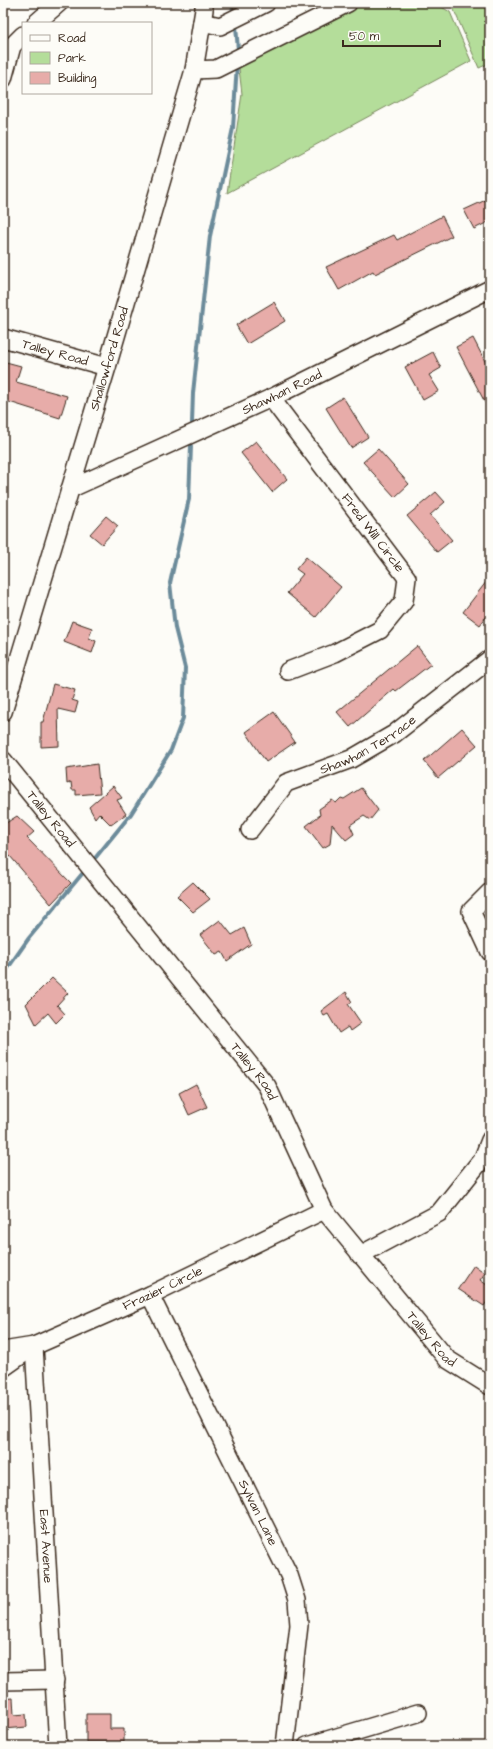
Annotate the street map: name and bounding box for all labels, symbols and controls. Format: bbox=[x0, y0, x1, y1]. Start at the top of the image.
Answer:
legend bbox=[22, 22, 152, 94]
scale bar bbox=[343, 22, 440, 48]
text: 50 m bbox=[349, 28, 380, 45]
text: Road bbox=[58, 30, 86, 47]
text: Park bbox=[58, 50, 86, 67]
text: Building bbox=[58, 70, 96, 88]
street label: Shallowford Road bbox=[85, 304, 133, 413]
street label: Talley Road bbox=[20, 335, 91, 370]
street label: Shawhan Road bbox=[239, 365, 325, 419]
street label: Fred Will Circle bbox=[337, 490, 409, 576]
street label: Shawhan Terrace bbox=[317, 711, 420, 779]
street label: Talley Road bbox=[22, 787, 79, 851]
street label: Talley Road bbox=[226, 1039, 281, 1103]
street label: Frazier Circle bbox=[120, 1262, 206, 1315]
street label: Talley Road bbox=[402, 1308, 460, 1372]
street label: Sylvan Lane bbox=[234, 1476, 282, 1549]
street label: East Avenue bbox=[35, 1509, 57, 1584]

